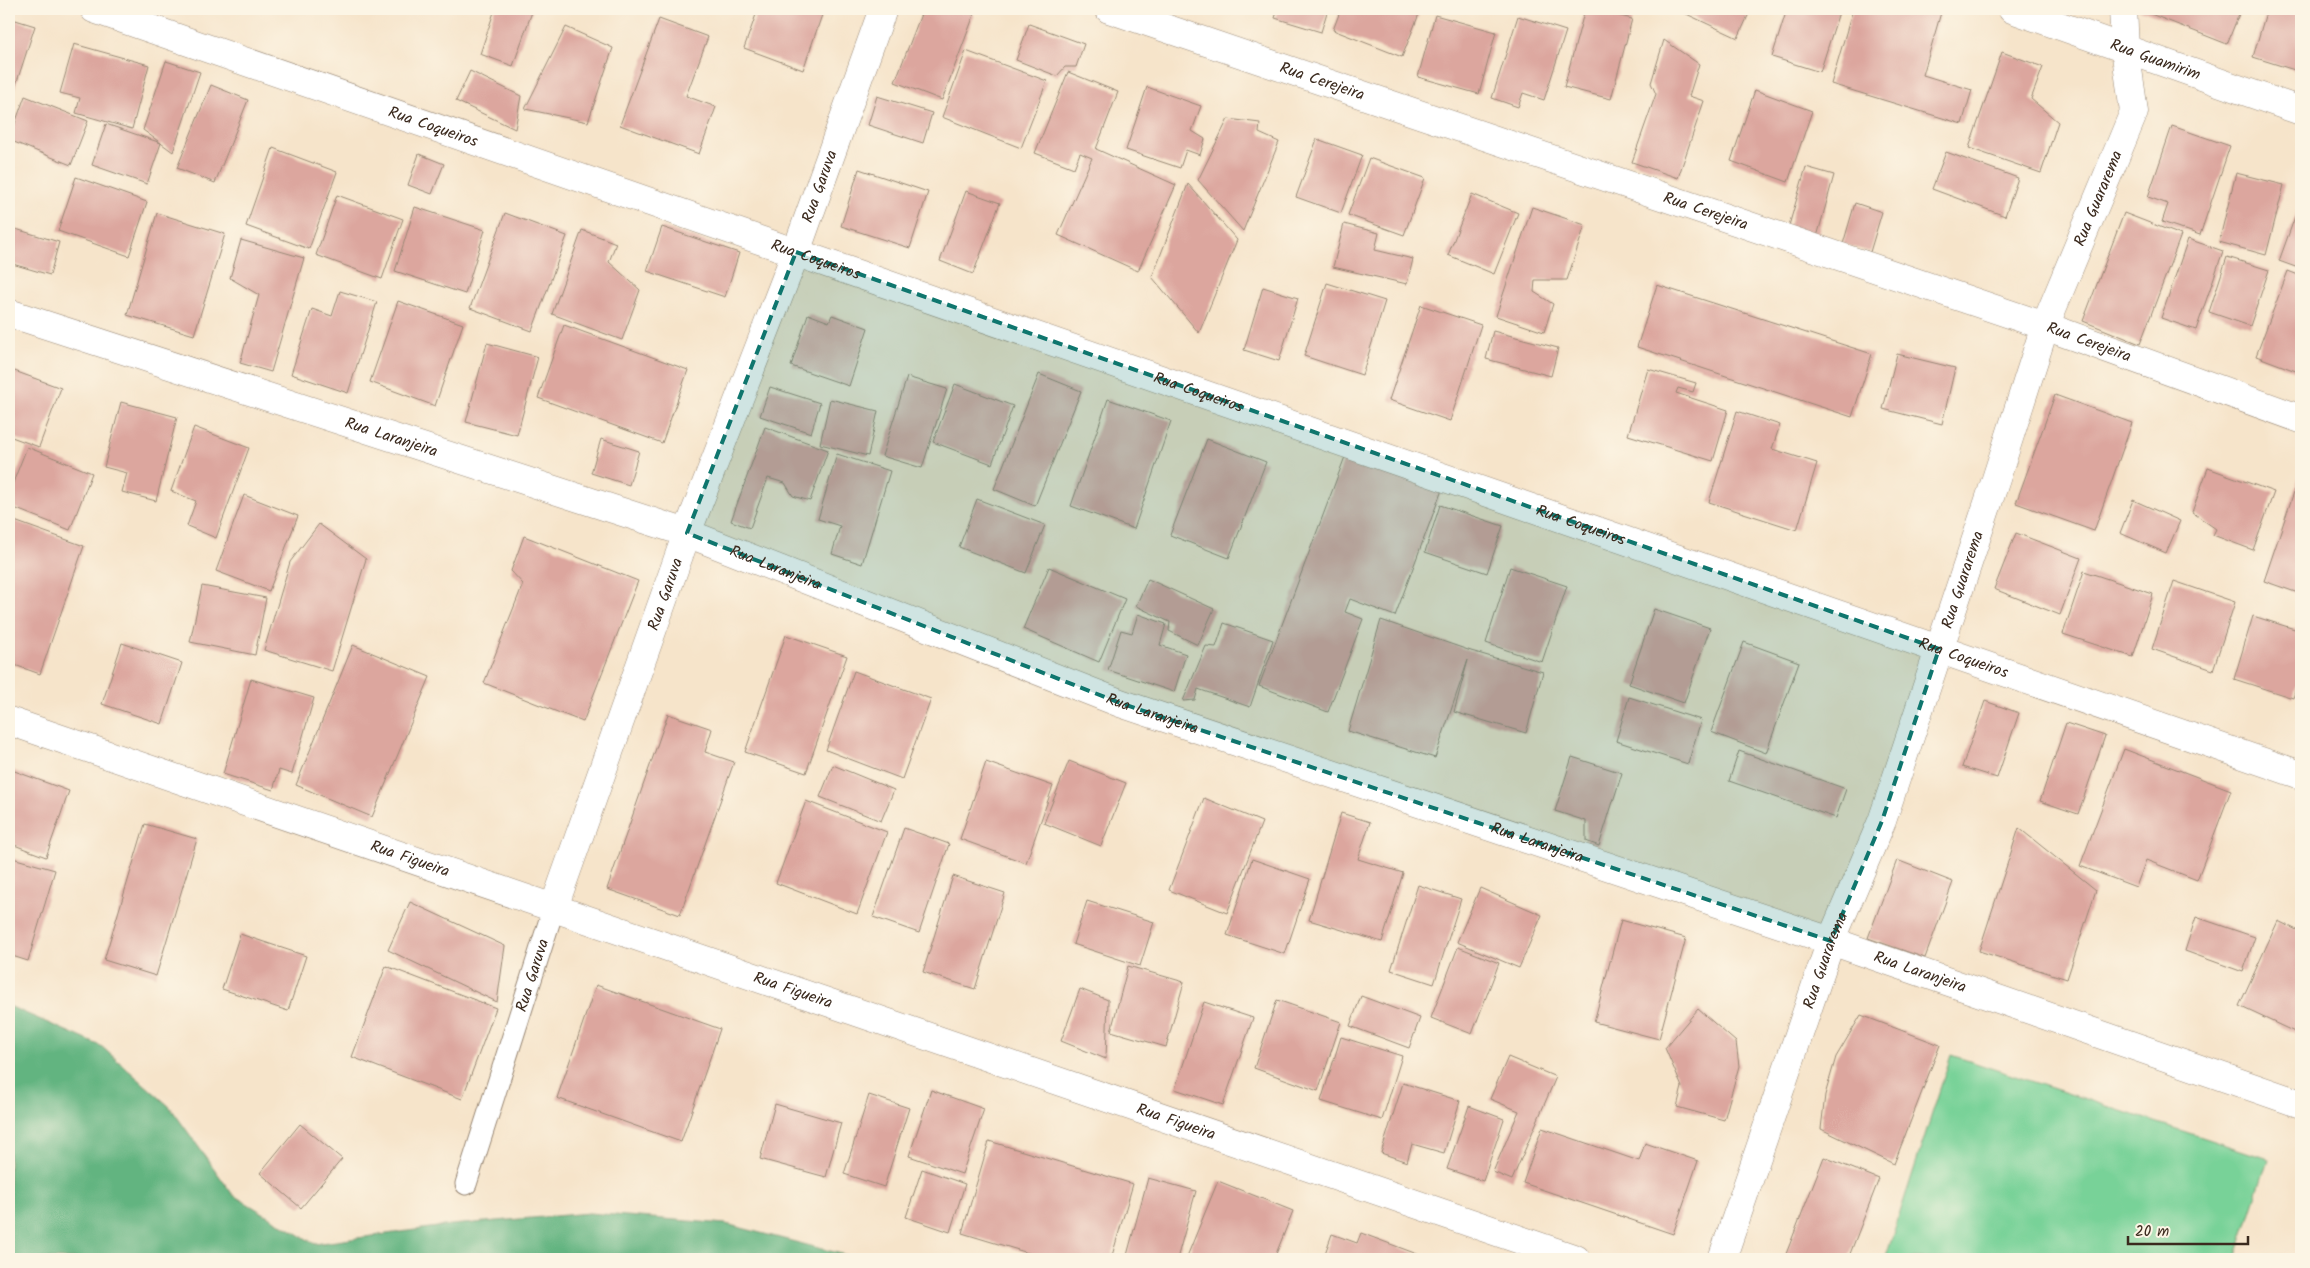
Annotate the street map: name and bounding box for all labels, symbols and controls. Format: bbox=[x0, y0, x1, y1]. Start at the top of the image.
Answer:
street label: Rua Guamirim bbox=[2107, 32, 2204, 87]
street label: Rua Cerejeira bbox=[1276, 55, 1368, 107]
street label: Rua Coqueiros bbox=[385, 100, 482, 154]
street label: Rua Garuva bbox=[795, 147, 844, 226]
street label: Rua Guararema bbox=[2067, 147, 2129, 250]
street label: Rua Cerejeira bbox=[1660, 185, 1751, 237]
street label: Rua Coqueiros bbox=[767, 232, 864, 287]
street label: Rua Cerejeira bbox=[2043, 315, 2135, 369]
street label: Rua Coqueiros bbox=[1150, 365, 1247, 420]
street label: Rua Laranjeira bbox=[342, 410, 441, 464]
street label: Rua Coqueiros bbox=[1533, 498, 1629, 552]
street label: Rua Guararema bbox=[1935, 527, 1990, 632]
street label: Rua Laranjeira bbox=[726, 539, 825, 597]
street label: Rua Garuva bbox=[641, 554, 690, 634]
street label: Rua Coqueiros bbox=[1915, 631, 2012, 685]
street label: Rua Laranjeira bbox=[1102, 686, 1202, 741]
street label: Rua Laranjeira bbox=[1488, 816, 1587, 870]
street label: Rua Figueira bbox=[367, 833, 453, 884]
street label: Rua Guararema bbox=[1796, 908, 1854, 1012]
street label: Rua Garuva bbox=[509, 935, 556, 1015]
street label: Rua Laranjeira bbox=[1870, 944, 1970, 1000]
street label: Rua Figueira bbox=[750, 965, 836, 1015]
street label: Rua Figueira bbox=[1133, 1097, 1219, 1147]
scale bar bbox=[2128, 1213, 2248, 1245]
text: 20 m bbox=[2135, 1220, 2169, 1244]

